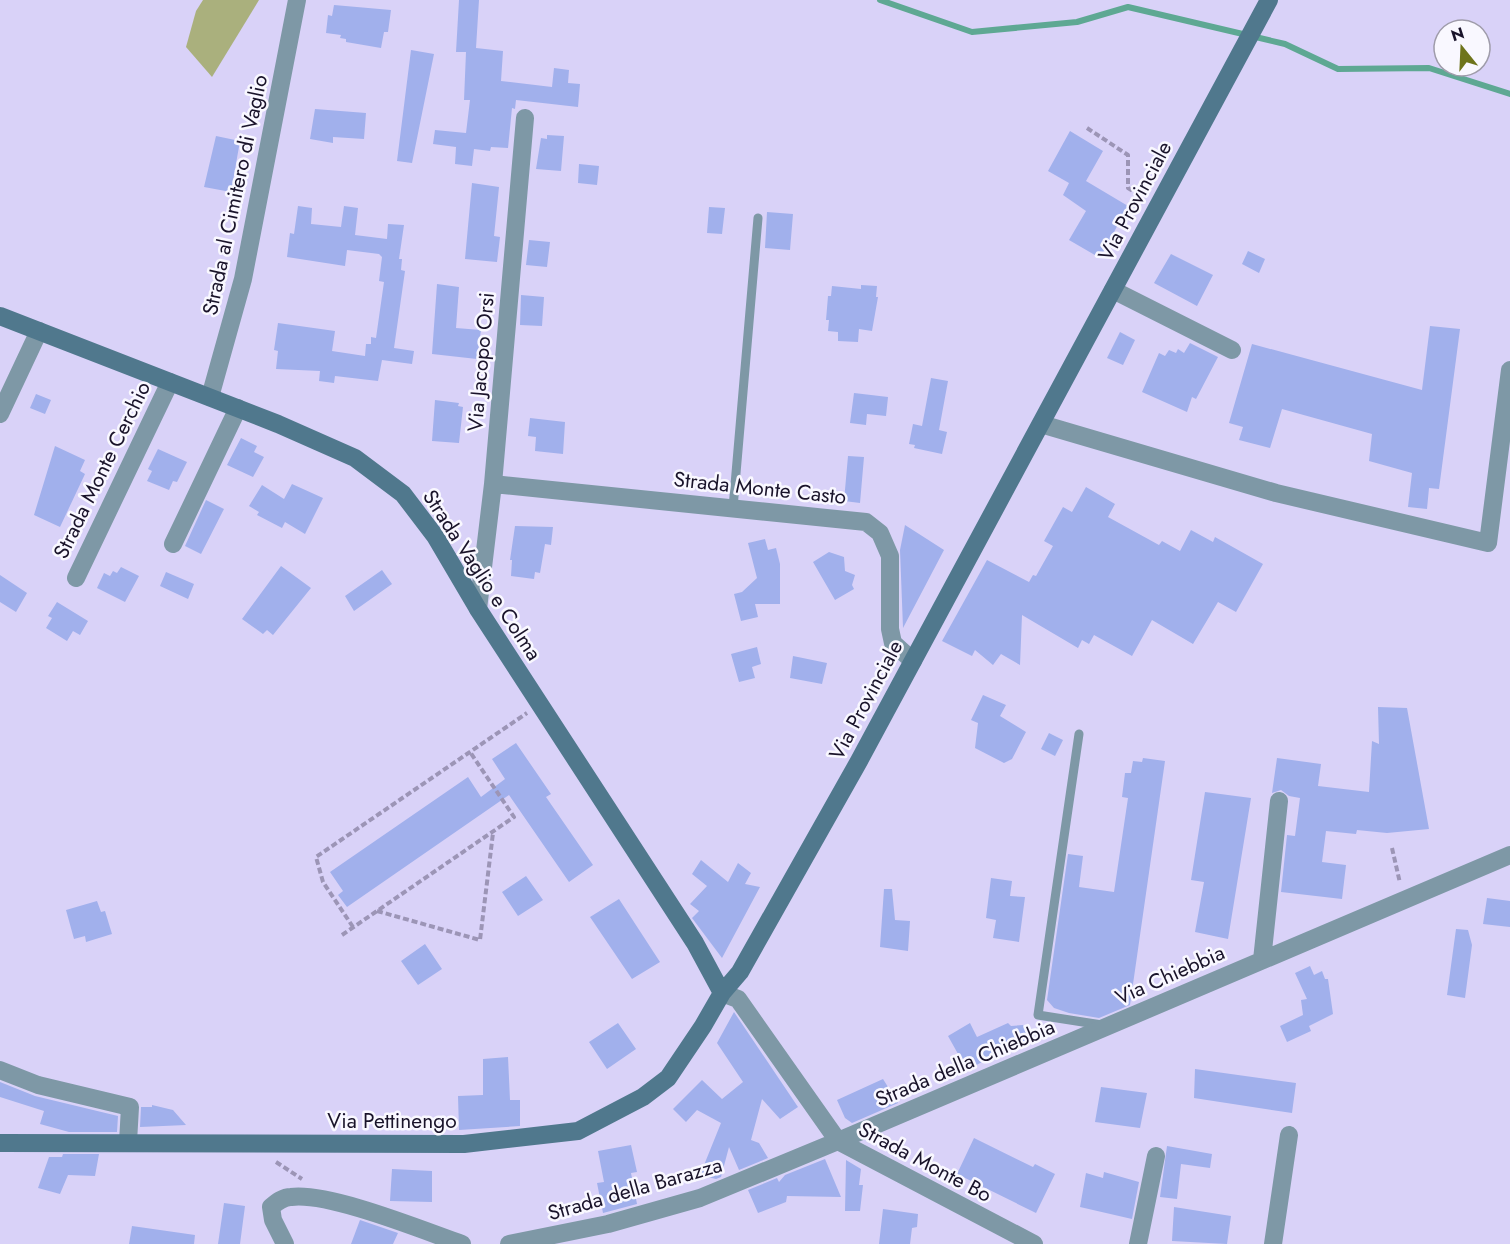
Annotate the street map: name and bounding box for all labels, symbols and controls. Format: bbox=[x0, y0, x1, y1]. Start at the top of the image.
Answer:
north arrow bbox=[1432, 18, 1492, 78]
text: N bbox=[1448, 21, 1467, 47]
street label: Strada al Cimitero di Vaglio bbox=[195, 72, 275, 318]
street label: Via Provinciale bbox=[1091, 136, 1179, 266]
street label: Via Jacopo Orsi bbox=[460, 291, 502, 433]
street label: Strada Monte Cerchio bbox=[46, 376, 158, 564]
street label: Strada Monte Casto bbox=[672, 464, 848, 512]
street label: Strada Vaglio e Colma bbox=[415, 484, 549, 666]
street label: Via Provinciale bbox=[822, 635, 910, 765]
street label: Via Chiebbia bbox=[1110, 938, 1230, 1012]
street label: Strada della Chiebbia bbox=[871, 1012, 1059, 1114]
street label: Via Pettinengo bbox=[327, 1106, 457, 1136]
street label: Strada Monte Bo bbox=[853, 1114, 997, 1210]
street label: Strada della Barazza bbox=[544, 1150, 726, 1228]

